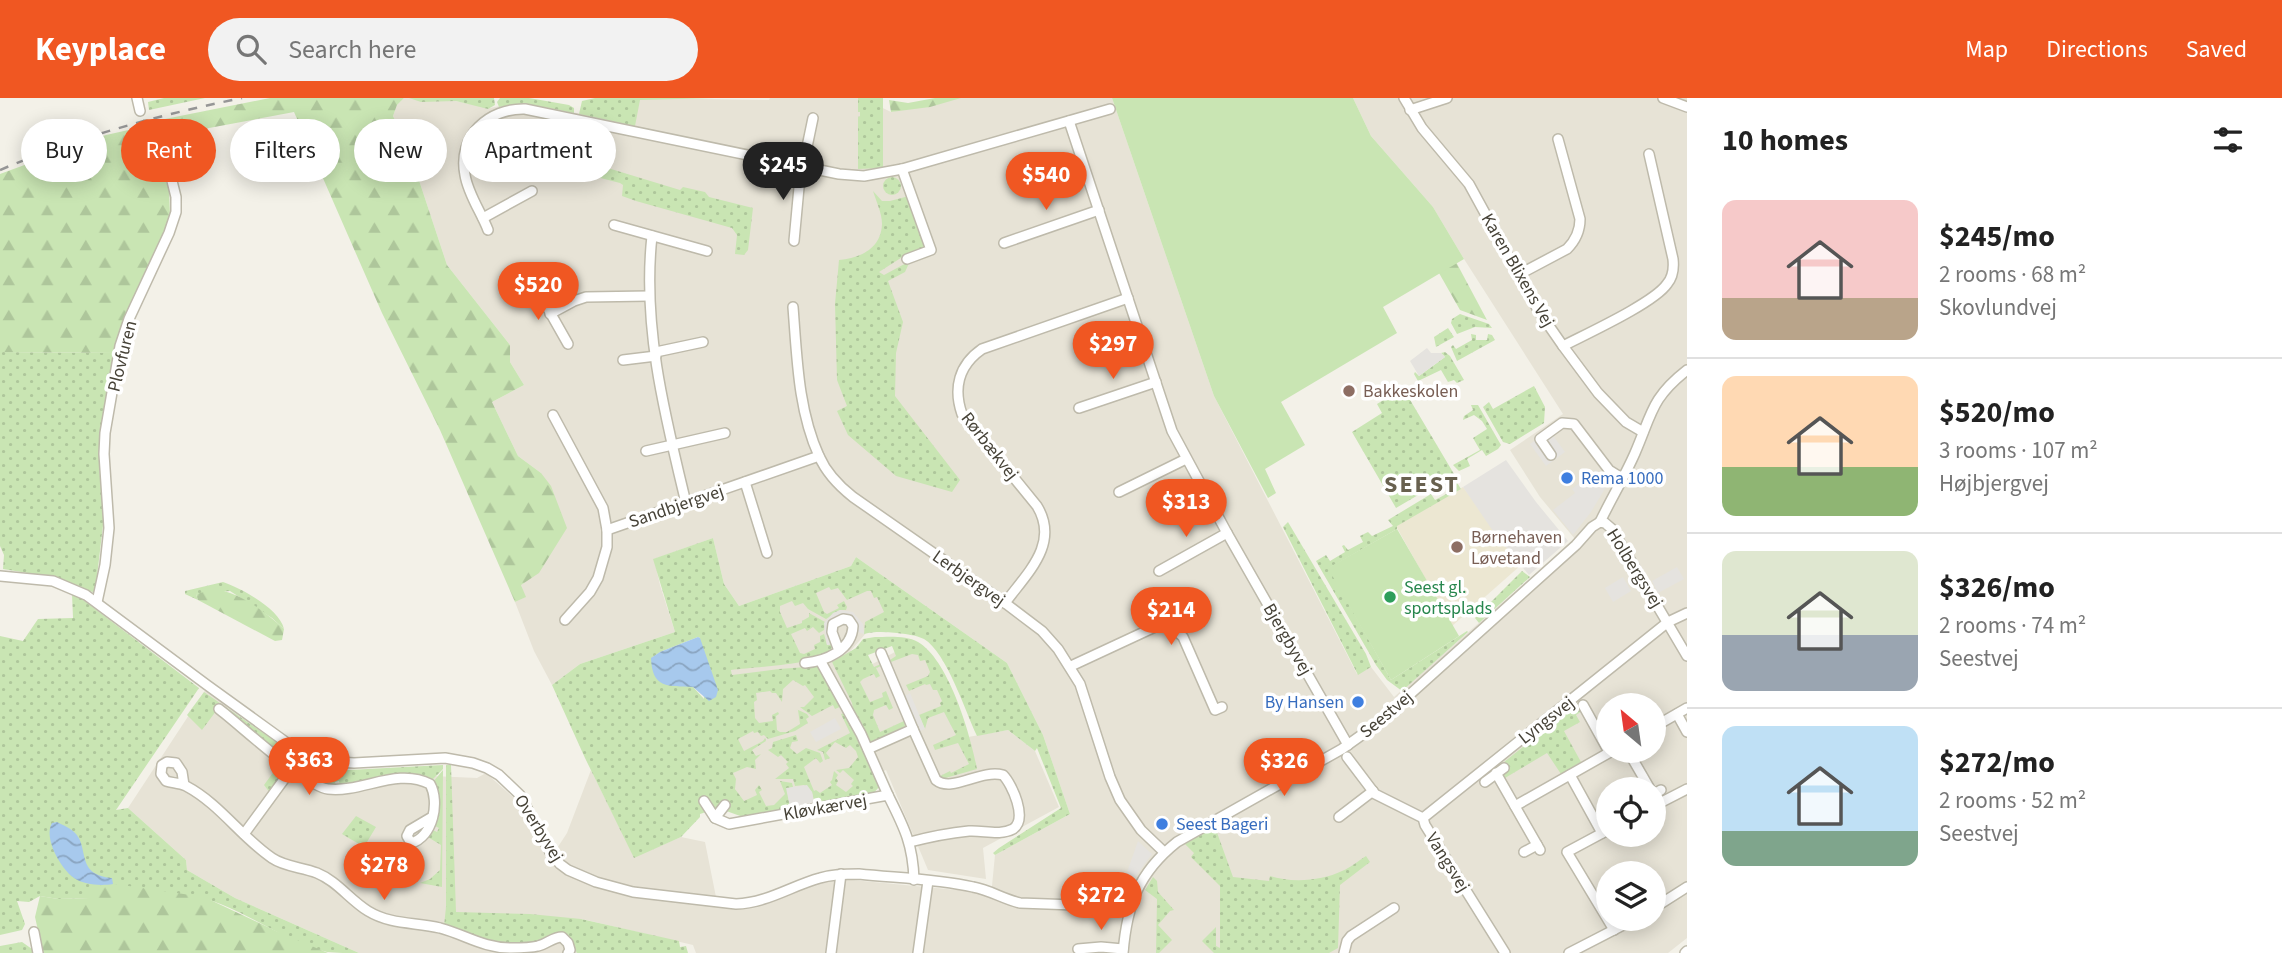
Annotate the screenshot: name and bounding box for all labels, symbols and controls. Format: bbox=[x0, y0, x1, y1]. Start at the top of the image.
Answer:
search box bbox=[208, 18, 698, 81]
text: Keyplace bbox=[35, 26, 166, 73]
icon: search bbox=[232, 30, 270, 68]
text: Search here bbox=[288, 31, 416, 68]
text: Map bbox=[1965, 32, 2008, 67]
text: Directions bbox=[2046, 32, 2148, 67]
text: Saved bbox=[2186, 32, 2247, 67]
chip: Buy bbox=[21, 119, 107, 182]
chip: Rent bbox=[121, 119, 216, 182]
chip: Filters bbox=[230, 119, 340, 182]
chip: New bbox=[354, 119, 447, 182]
chip: Apartment bbox=[461, 119, 616, 182]
text: 10 homes bbox=[1722, 119, 1848, 162]
icon: filters bbox=[2209, 121, 2247, 159]
pin: $245 bbox=[742, 142, 824, 202]
text: $245 bbox=[759, 148, 807, 181]
pin: $540 bbox=[1005, 152, 1087, 212]
text: $540 bbox=[1022, 158, 1070, 191]
street label: Karen Blixens Vej bbox=[1475, 209, 1560, 332]
text: $245/mo bbox=[1939, 215, 2055, 258]
icon: home bbox=[1778, 228, 1862, 312]
text: 2 rooms · 68 m² bbox=[1939, 258, 2086, 291]
pin: $520 bbox=[497, 262, 579, 322]
text: $520 bbox=[514, 268, 562, 301]
text: Skovlundvej bbox=[1939, 291, 2057, 324]
street label: Plovfuren bbox=[102, 318, 143, 394]
pin: $297 bbox=[1072, 322, 1154, 381]
text: $297 bbox=[1089, 327, 1137, 360]
place label: Bakkeskolen bbox=[1363, 379, 1458, 404]
marker: Bakkeskolen bbox=[1341, 383, 1357, 399]
text: $520/mo bbox=[1939, 391, 2055, 434]
icon: home bbox=[1778, 404, 1862, 488]
street label: Rørbækvej bbox=[955, 407, 1024, 486]
text: 3 rooms · 107 m² bbox=[1939, 434, 2098, 467]
place label: Rema 1000 bbox=[1581, 466, 1663, 491]
district label: SEEST bbox=[1384, 467, 1460, 502]
text: Højbjergvej bbox=[1939, 467, 2049, 500]
marker: Rema 1000 bbox=[1559, 470, 1575, 486]
street label: Sandbjergvej bbox=[625, 479, 727, 534]
pin: $313 bbox=[1145, 480, 1227, 539]
text: $313 bbox=[1162, 485, 1210, 518]
street label: Holbergsvej bbox=[1600, 524, 1669, 613]
place label: Børnehaven Løvetand bbox=[1471, 525, 1562, 571]
marker: Børnehaven Løvetand bbox=[1449, 539, 1465, 555]
street label: Lerbjergvej bbox=[927, 544, 1010, 613]
text: $326/mo bbox=[1939, 566, 2055, 609]
place label: Seest gl. sportsplads bbox=[1404, 575, 1492, 621]
icon: home bbox=[1778, 579, 1862, 663]
pin: $214 bbox=[1130, 588, 1212, 647]
marker: Seest gl. sportsplads bbox=[1382, 589, 1398, 605]
text: $214 bbox=[1147, 593, 1195, 626]
street label: Bjergbyvej bbox=[1257, 599, 1318, 680]
text: 2 rooms · 74 m² bbox=[1939, 609, 2086, 642]
text: Seestvej bbox=[1939, 642, 2019, 675]
street label: Seestvej bbox=[1354, 685, 1418, 744]
place label: By Hansen bbox=[1265, 690, 1344, 715]
street label: Lyngsvej bbox=[1513, 691, 1579, 750]
north arrow bbox=[1596, 693, 1666, 763]
map controls bbox=[1596, 693, 1666, 931]
marker: By Hansen bbox=[1350, 694, 1366, 710]
pin: $363 bbox=[268, 738, 350, 797]
pin: $326 bbox=[1243, 738, 1325, 798]
text: $272/mo bbox=[1939, 741, 2055, 784]
text: $363 bbox=[285, 743, 333, 776]
text: $326 bbox=[1260, 744, 1308, 777]
icon: home bbox=[1778, 754, 1862, 838]
button: locate bbox=[1596, 777, 1666, 847]
text: 2 rooms · 52 m² bbox=[1939, 784, 2086, 817]
street label: Kløvkærvej bbox=[781, 788, 869, 827]
street label: Overbyvej bbox=[508, 790, 569, 867]
place label: Seest Bageri bbox=[1176, 812, 1268, 837]
marker: Seest Bageri bbox=[1154, 816, 1170, 832]
text: Seestvej bbox=[1939, 817, 2019, 850]
street label: Vangsvej bbox=[1419, 828, 1476, 897]
pin: $278 bbox=[343, 842, 425, 902]
text: $278 bbox=[360, 848, 408, 881]
button: layers bbox=[1596, 861, 1666, 931]
pin: $272 bbox=[1060, 872, 1142, 932]
text: $272 bbox=[1077, 878, 1125, 911]

